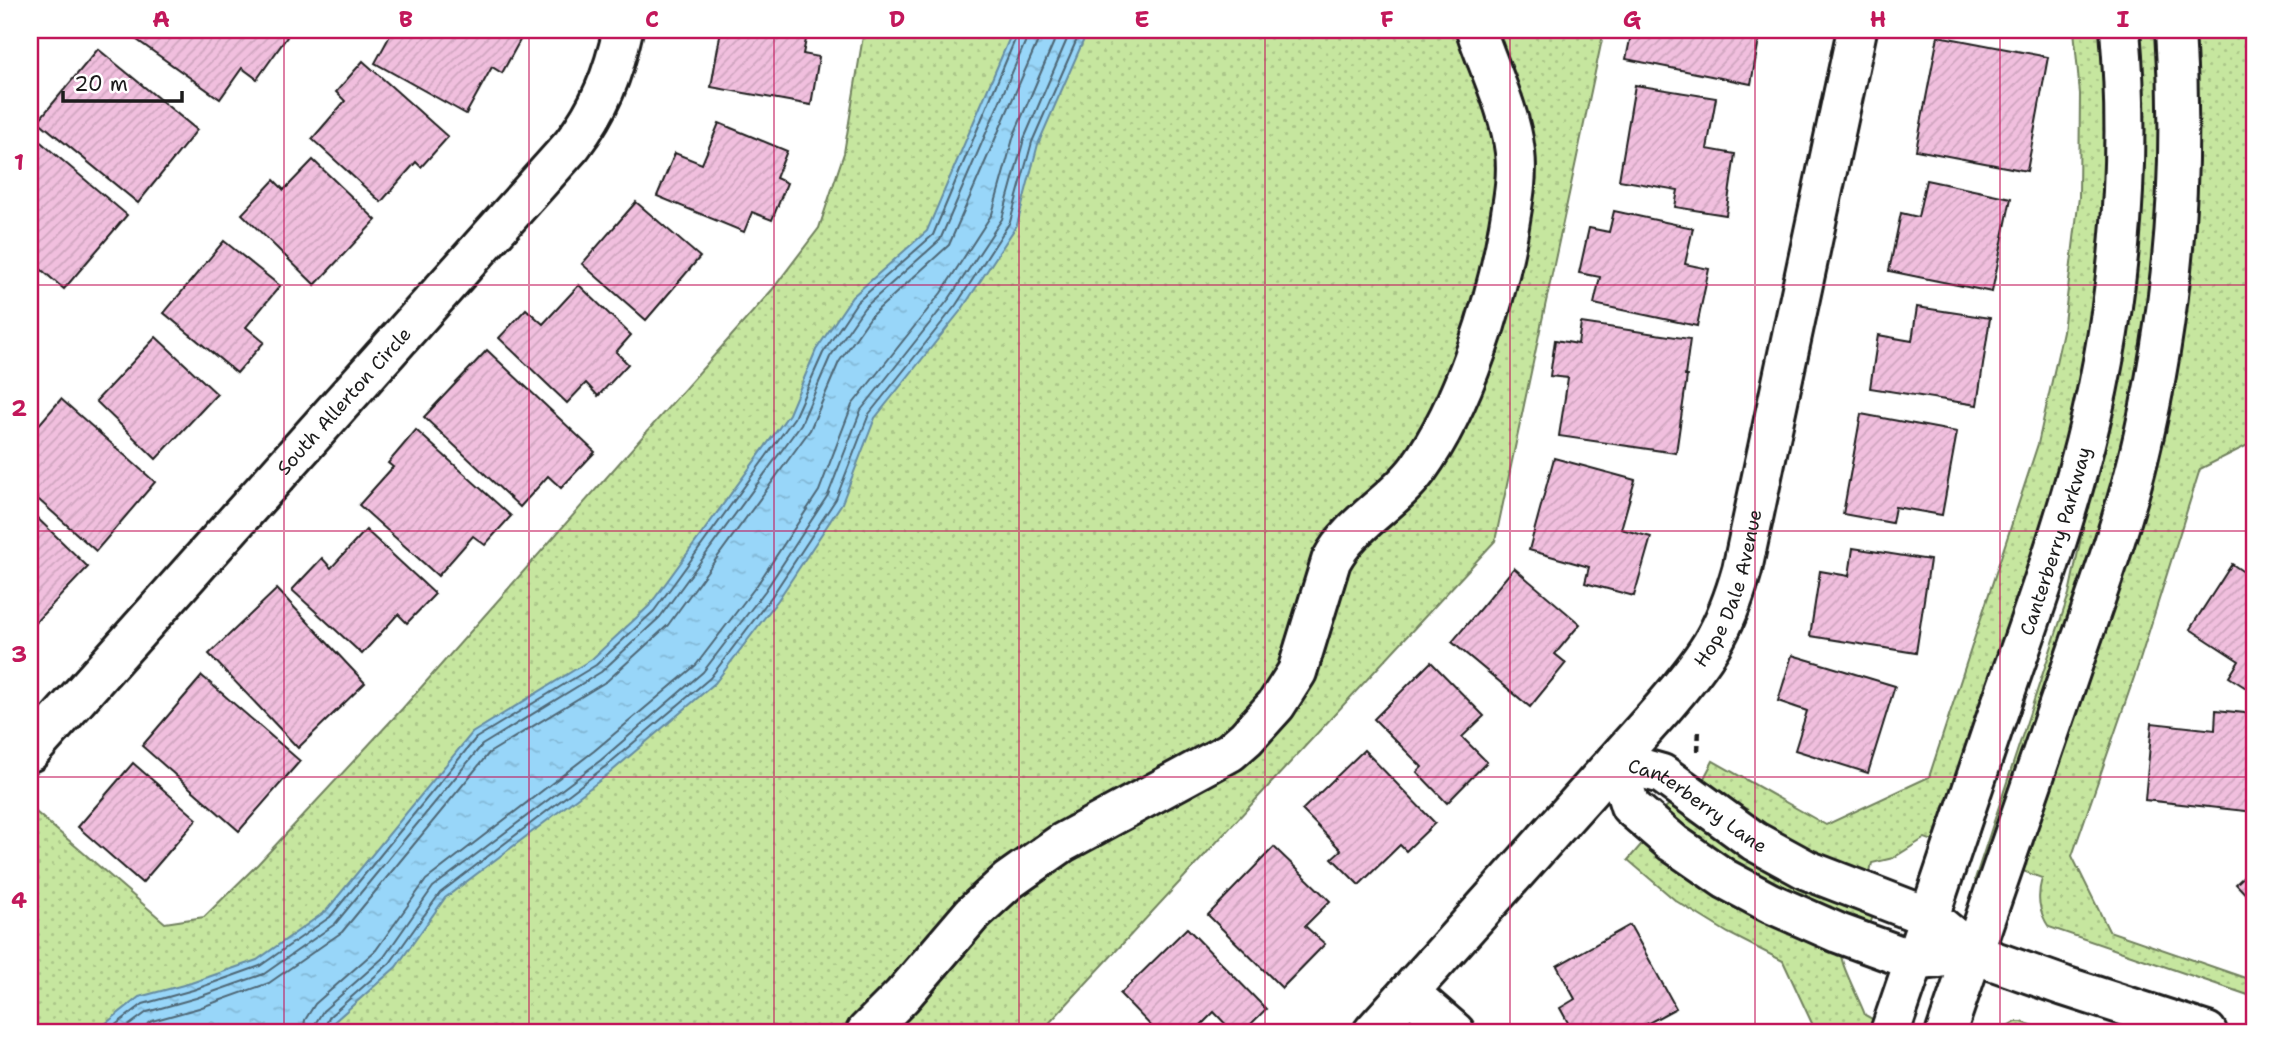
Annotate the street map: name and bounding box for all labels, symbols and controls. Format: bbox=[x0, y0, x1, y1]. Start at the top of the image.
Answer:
text: A bbox=[152, 4, 170, 34]
text: B bbox=[399, 4, 413, 34]
text: C bbox=[645, 4, 659, 34]
text: D bbox=[889, 4, 905, 34]
text: E bbox=[1134, 4, 1150, 34]
text: F bbox=[1380, 4, 1394, 34]
text: G bbox=[1623, 4, 1642, 34]
text: H bbox=[1870, 4, 1886, 34]
text: I bbox=[2117, 4, 2130, 34]
scale bar bbox=[63, 60, 182, 104]
text: 20 m bbox=[74, 70, 128, 98]
text: 1 bbox=[14, 147, 24, 177]
street label: South Allerton Circle bbox=[271, 322, 417, 480]
text: 2 bbox=[11, 393, 27, 423]
street label: Canterberry Parkway bbox=[2014, 444, 2097, 639]
street label: Hope Dale Avenue bbox=[1688, 507, 1768, 672]
text: 3 bbox=[11, 639, 27, 669]
street label: Canterberry Lane bbox=[1625, 753, 1771, 859]
text: 4 bbox=[11, 885, 27, 915]

